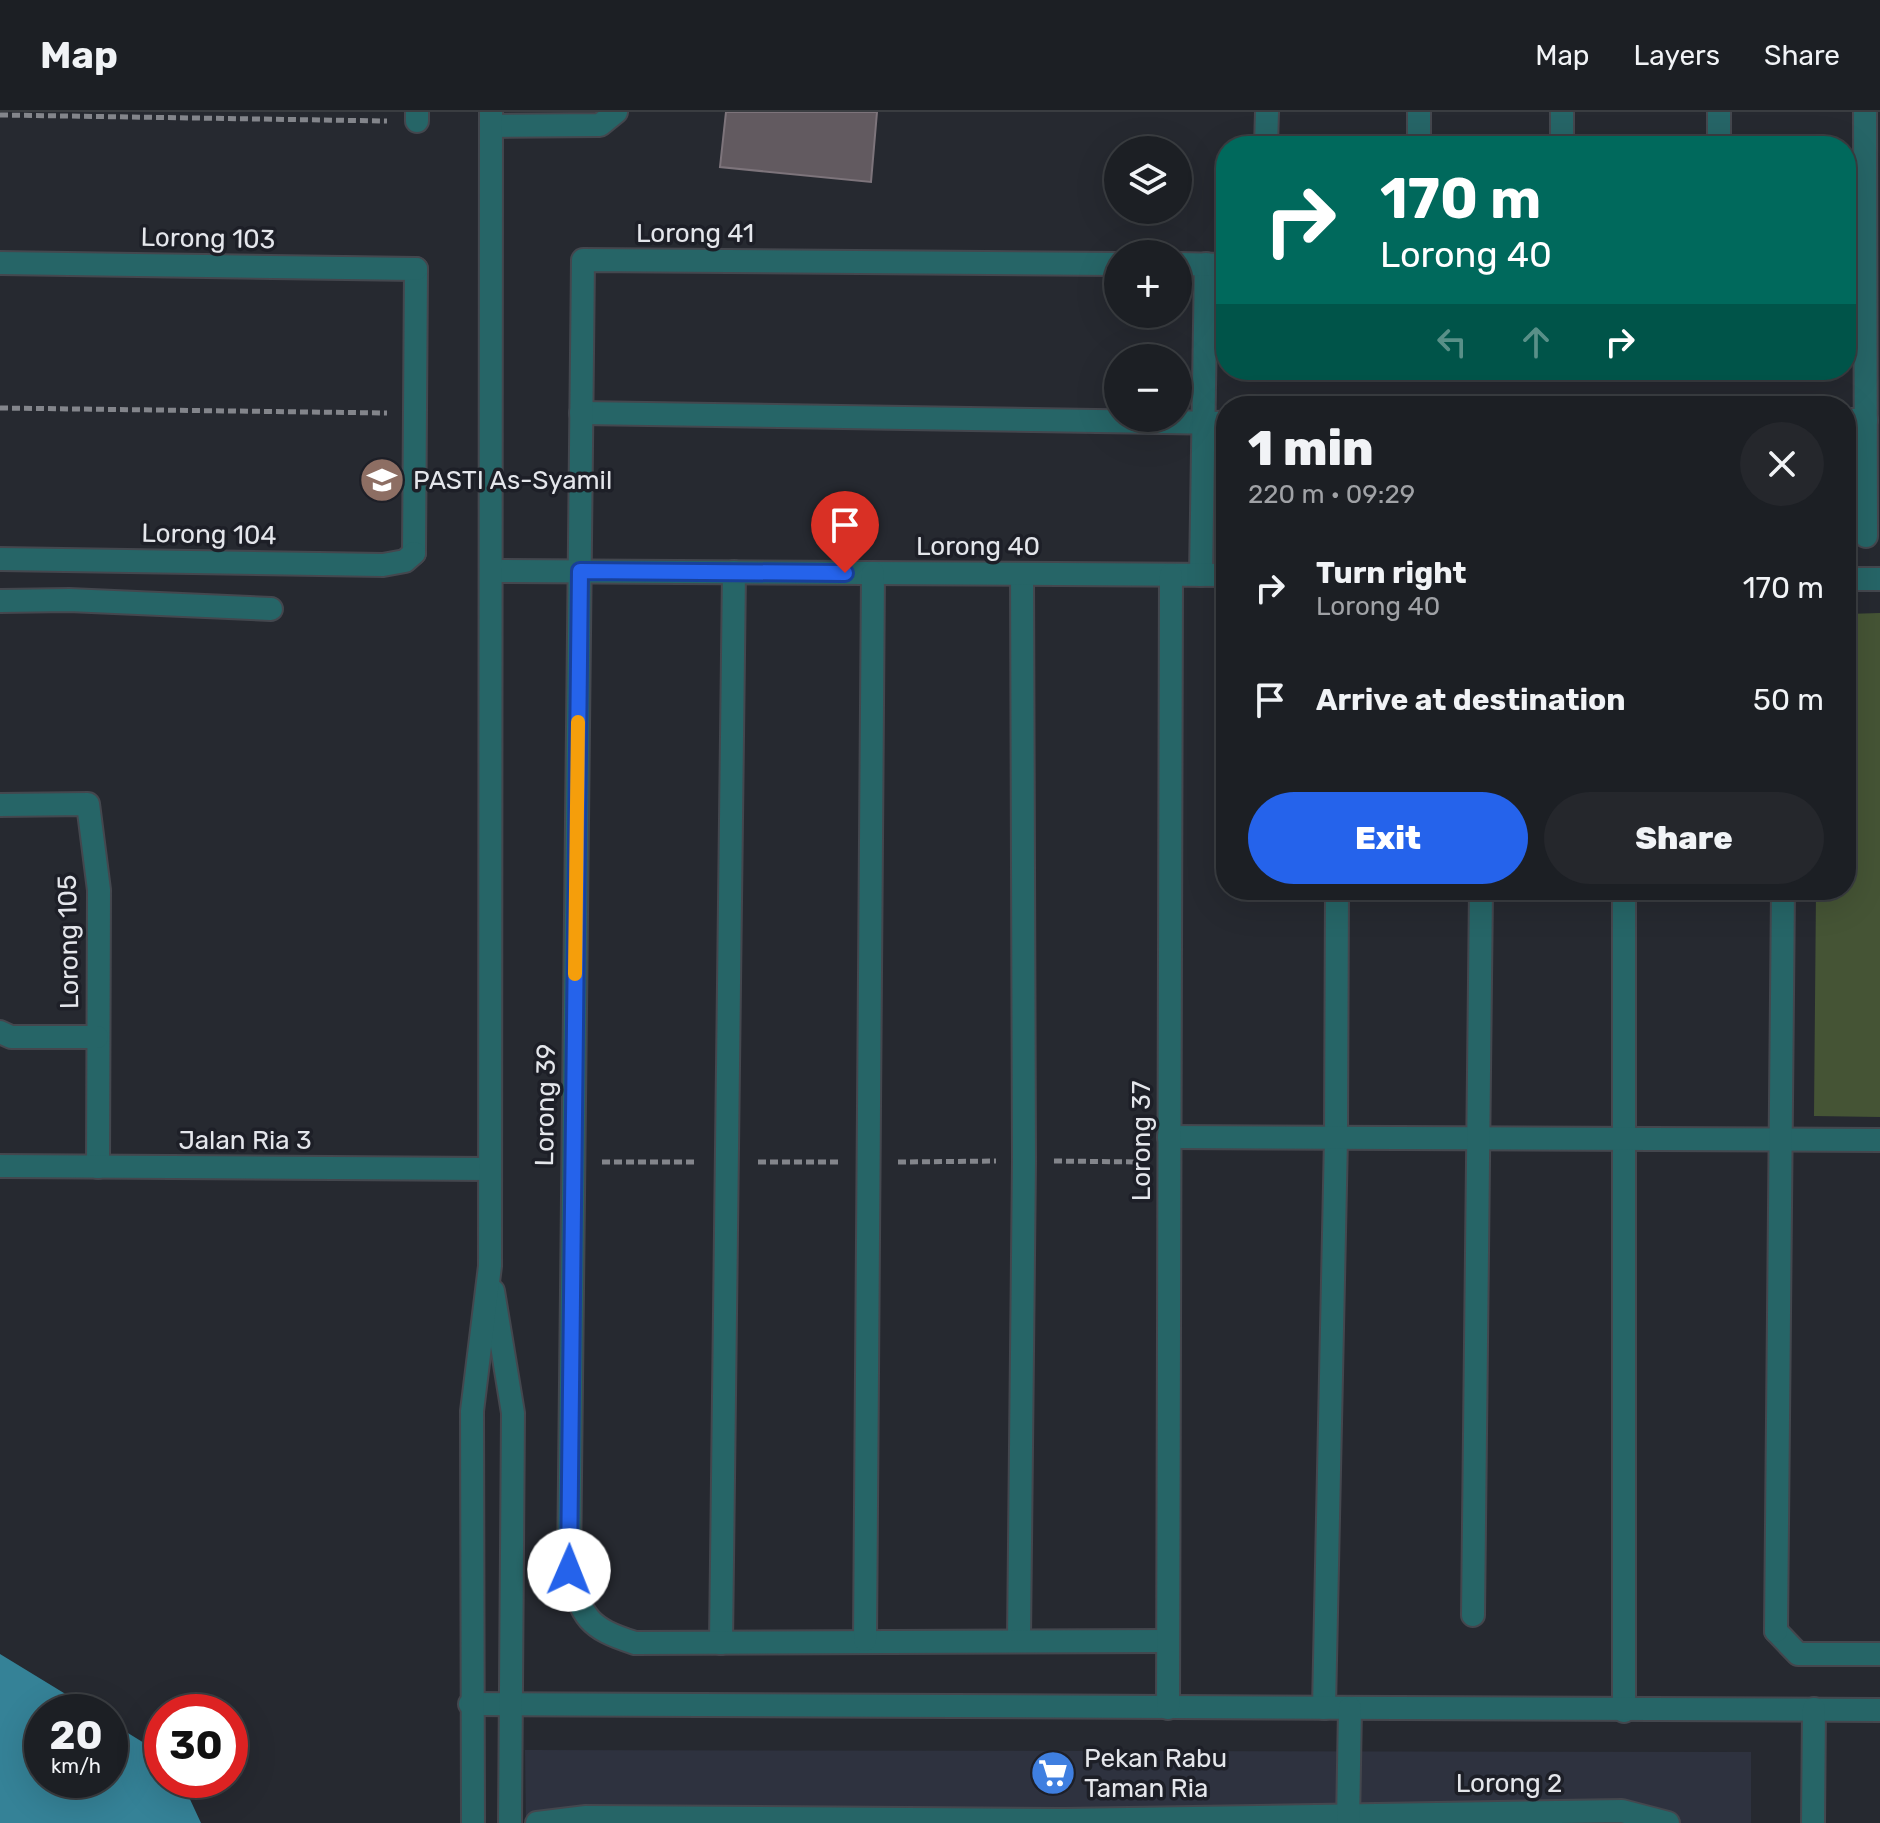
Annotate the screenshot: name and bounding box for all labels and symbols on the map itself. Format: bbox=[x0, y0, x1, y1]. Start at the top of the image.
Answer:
street label: Lorong 41 bbox=[636, 218, 754, 249]
street label: Lorong 103 bbox=[140, 222, 276, 255]
school or university icon: PASTI As-Syamil bbox=[358, 456, 406, 504]
place label: PASTI As-Syamil bbox=[413, 465, 612, 496]
pin bbox=[811, 491, 879, 573]
street label: Lorong 104 bbox=[141, 518, 277, 551]
street label: Lorong 40 bbox=[916, 531, 1040, 562]
street label: Lorong 105 bbox=[52, 874, 85, 1010]
street label: Lorong 39 bbox=[529, 1043, 562, 1167]
street label: Lorong 37 bbox=[1126, 1081, 1157, 1201]
street label: Jalan Ria 3 bbox=[178, 1125, 312, 1156]
position arrow bbox=[527, 1528, 611, 1612]
speed limit sign: 30 bbox=[144, 1694, 248, 1798]
place label: Pekan Rabu Taman Ria bbox=[1084, 1743, 1227, 1804]
supermarket icon: Pekan Rabu Taman Ria bbox=[1029, 1749, 1077, 1797]
street label: Lorong 2 bbox=[1456, 1768, 1562, 1799]

